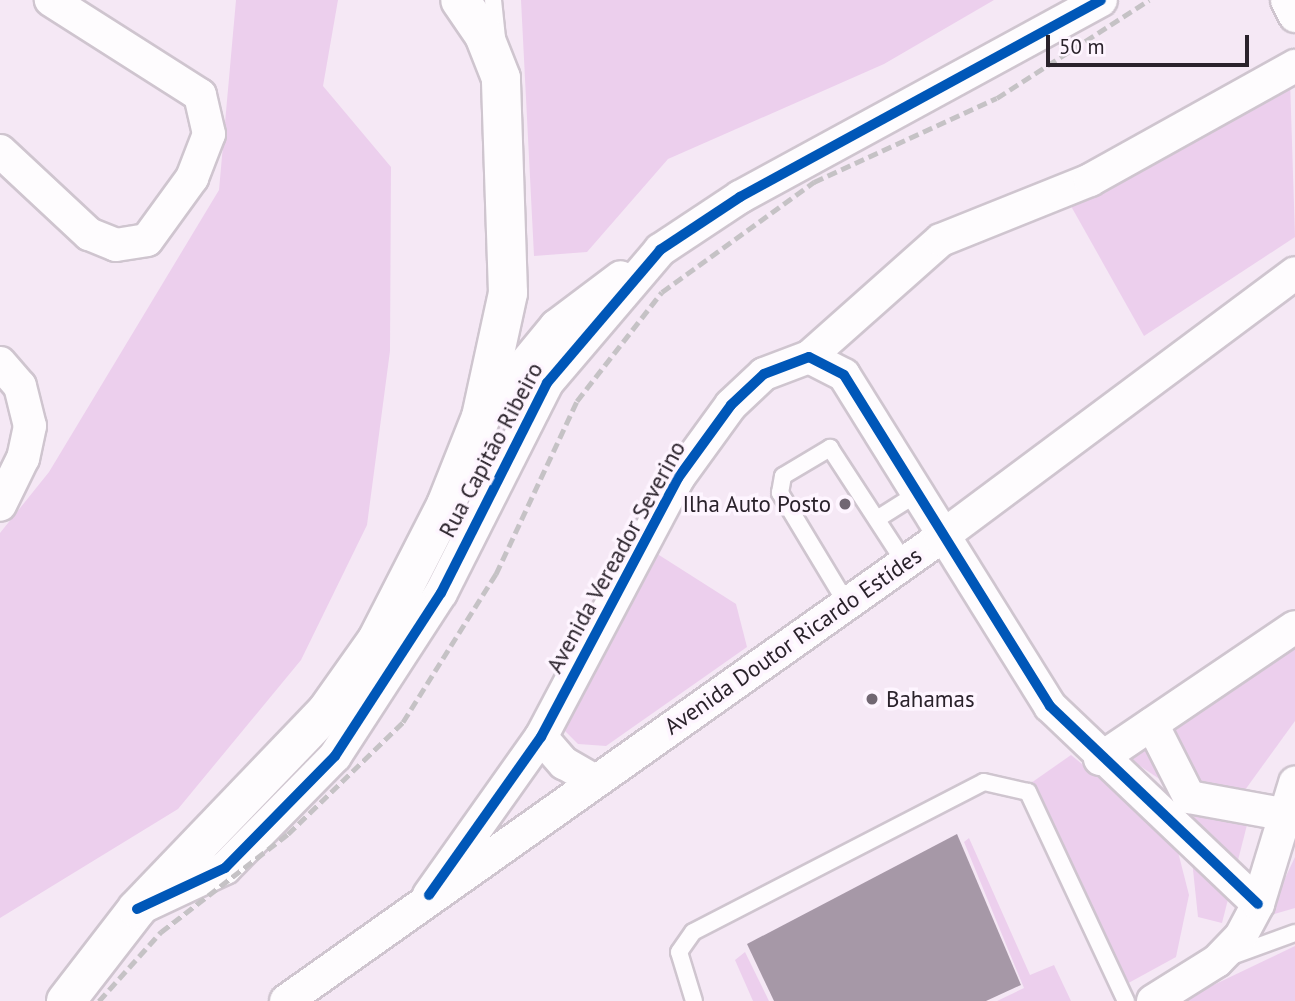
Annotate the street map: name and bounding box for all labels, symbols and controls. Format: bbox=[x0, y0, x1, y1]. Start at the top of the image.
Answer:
scale bar bbox=[1050, 21, 1253, 65]
text: 50 m bbox=[1059, 33, 1105, 60]
street label: Rua Capitão Ribeiro bbox=[433, 358, 549, 542]
street label: Avenida Vereador Severino bbox=[541, 436, 691, 678]
place label: Ilha Auto Posto bbox=[682, 490, 831, 518]
marker: Ilha Auto Posto bbox=[837, 496, 853, 512]
street label: Avenida Doutor Ricardo Estídes bbox=[659, 542, 927, 740]
place label: Bahamas bbox=[886, 685, 975, 713]
marker: Bahamas bbox=[864, 691, 880, 707]

